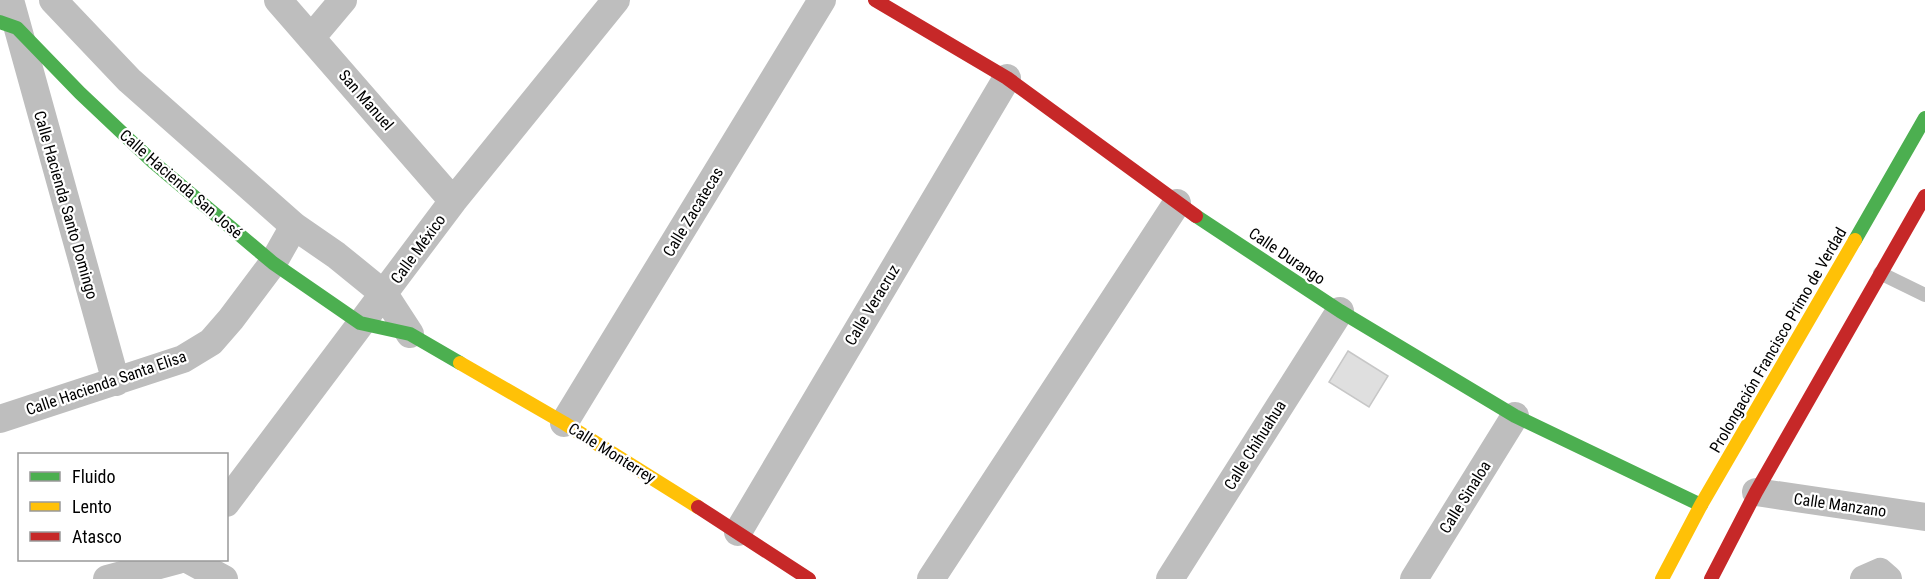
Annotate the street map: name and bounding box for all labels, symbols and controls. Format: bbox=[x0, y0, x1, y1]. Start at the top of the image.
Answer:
street label: San Manuel bbox=[335, 66, 397, 134]
street label: Calle Hacienda Santo Domingo bbox=[30, 109, 102, 301]
street label: Calle Hacienda San José bbox=[116, 126, 246, 242]
street label: Calle Zacatecas bbox=[659, 164, 727, 260]
street label: Calle México bbox=[387, 211, 449, 287]
street label: Calle Durango bbox=[1245, 224, 1329, 288]
street label: Prolongación Francisco Primo de Verdad bbox=[1706, 224, 1850, 456]
street label: Calle Veracruz bbox=[841, 261, 903, 349]
street label: Calle Hacienda Santa Elisa bbox=[23, 347, 189, 419]
street label: Calle Chihuahua bbox=[1220, 397, 1290, 493]
street label: Calle Monterrey bbox=[565, 419, 659, 487]
legend bbox=[18, 453, 228, 561]
street label: Calle Sinaloa bbox=[1435, 457, 1495, 537]
text: Fluido bbox=[72, 466, 116, 487]
street label: Calle Manzano bbox=[1793, 489, 1887, 521]
text: Lento bbox=[72, 496, 112, 517]
text: Atasco bbox=[72, 526, 122, 547]

